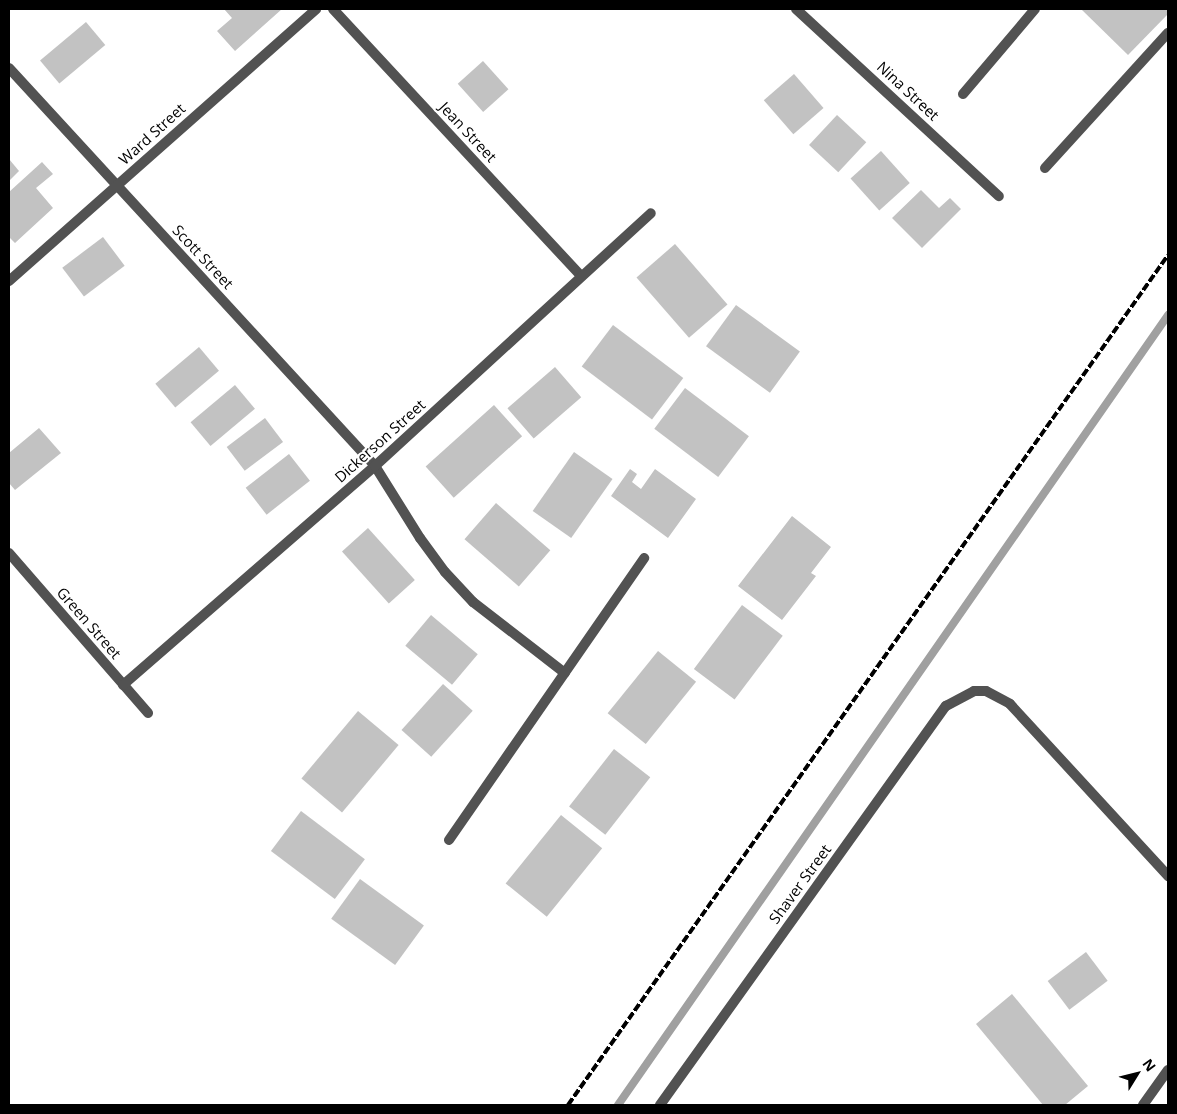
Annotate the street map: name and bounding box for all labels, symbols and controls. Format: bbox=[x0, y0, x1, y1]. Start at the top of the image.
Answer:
street label: Nina Street bbox=[873, 58, 943, 124]
street label: Jean Street bbox=[436, 98, 500, 166]
street label: Ward Street bbox=[115, 99, 189, 169]
street label: Scott Street bbox=[169, 221, 237, 293]
street label: Dickerson Street bbox=[331, 396, 429, 486]
street label: Green Street bbox=[53, 584, 125, 662]
street label: Shaver Street bbox=[765, 841, 835, 927]
north arrow bbox=[1112, 1049, 1162, 1099]
text: N bbox=[1139, 1055, 1161, 1075]

